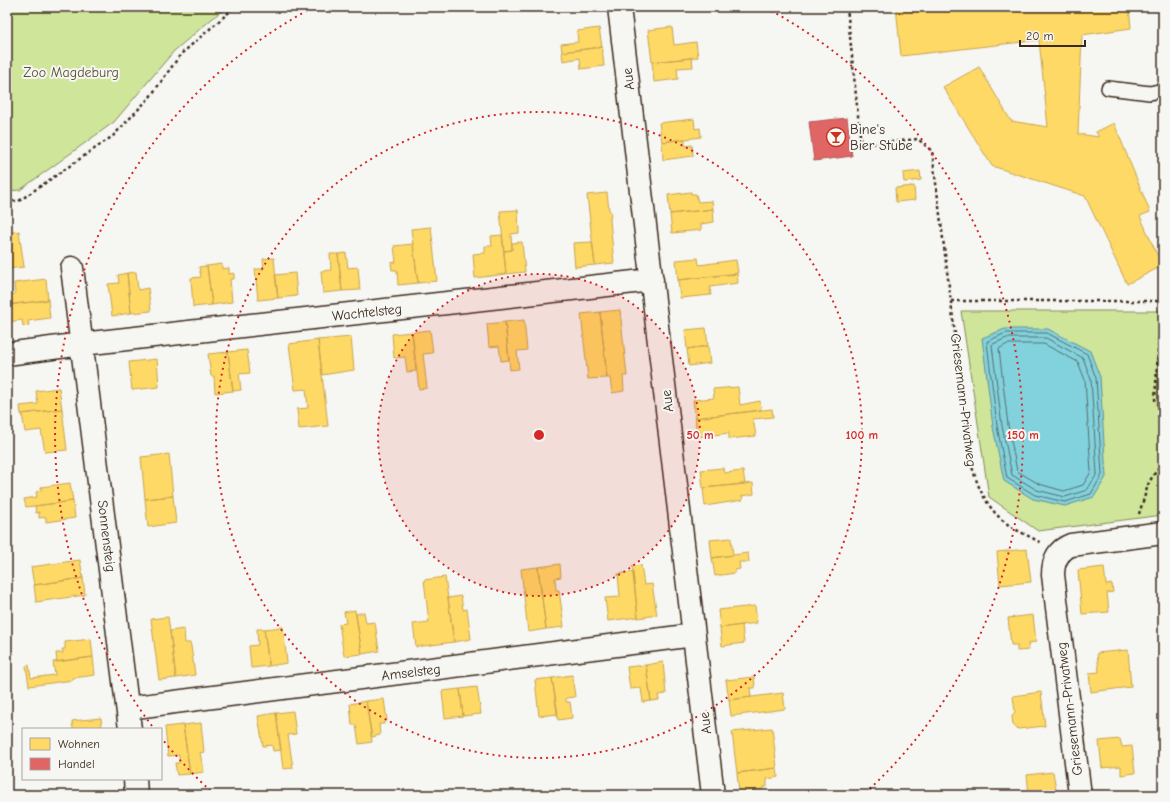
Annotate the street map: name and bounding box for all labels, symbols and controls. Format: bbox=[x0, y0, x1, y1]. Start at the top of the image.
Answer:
scale bar bbox=[1020, 22, 1085, 48]
text: 20 m bbox=[1026, 29, 1054, 43]
park label: Zoo Magdeburg bbox=[23, 64, 119, 81]
street label: Aue bbox=[619, 67, 638, 91]
place label: Bine's Bier Stube bbox=[850, 121, 913, 154]
bar icon: Bine's Bier Stube bbox=[825, 126, 847, 148]
street label: Wachtelsteg bbox=[331, 300, 403, 325]
street label: Griesemann-Privatweg bbox=[947, 332, 980, 468]
street label: Aue bbox=[658, 389, 677, 413]
centre of rings bbox=[532, 428, 546, 442]
text: 50 m bbox=[686, 428, 714, 442]
text: 100 m bbox=[846, 428, 878, 442]
text: 150 m bbox=[1007, 428, 1039, 442]
street label: Sonnensteig bbox=[94, 499, 119, 573]
street label: Griesemann-Privatweg bbox=[1053, 641, 1086, 777]
street label: Amselsteg bbox=[381, 660, 442, 685]
street label: Aue bbox=[696, 711, 715, 735]
legend bbox=[22, 728, 162, 780]
text: Wohnen bbox=[58, 737, 100, 751]
text: Handel bbox=[58, 757, 95, 771]

